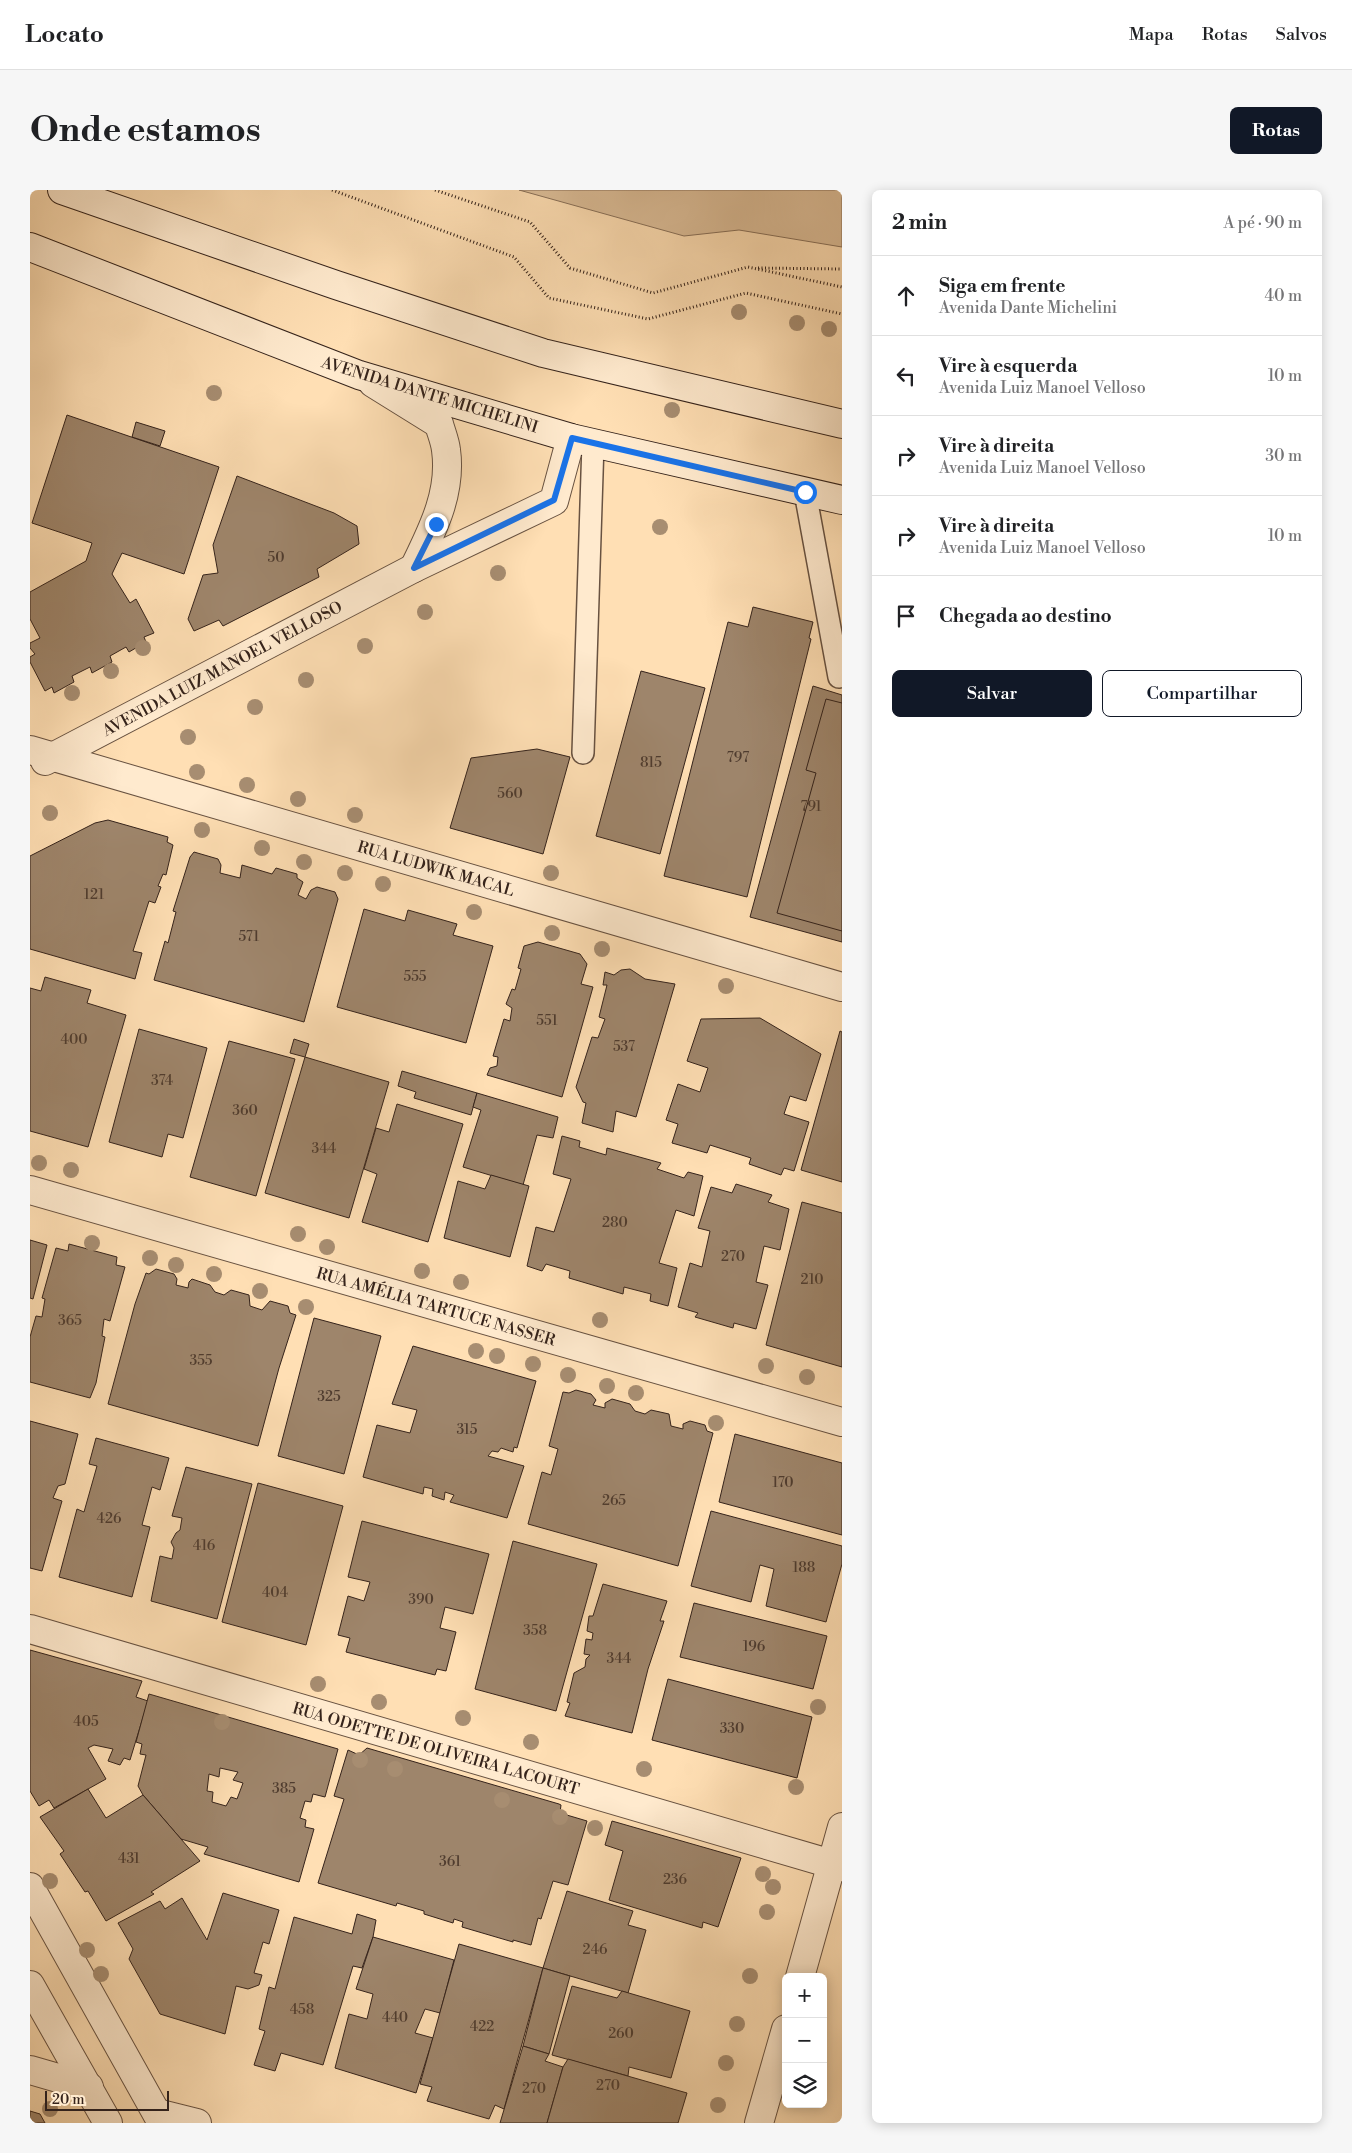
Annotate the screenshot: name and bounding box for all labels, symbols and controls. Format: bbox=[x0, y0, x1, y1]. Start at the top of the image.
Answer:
text: Locato bbox=[25, 20, 104, 50]
text: Mapa bbox=[1129, 23, 1174, 46]
text: Rotas bbox=[1202, 23, 1248, 46]
text: Salvos bbox=[1276, 23, 1327, 46]
button: Rotas bbox=[1230, 107, 1322, 154]
text: Onde estamos bbox=[30, 109, 261, 152]
text: 2 min bbox=[892, 210, 947, 236]
text: A pé · 90 m bbox=[1224, 213, 1302, 233]
text: Siga em frente bbox=[939, 274, 1066, 298]
icon: ahead bbox=[892, 282, 920, 310]
text: 40 m bbox=[1265, 286, 1302, 306]
text: Avenida Dante Michelini bbox=[939, 298, 1117, 318]
street label: AVENIDA DANTE MICHELINI bbox=[318, 352, 540, 437]
text: Vire à esquerda bbox=[939, 354, 1078, 378]
icon: left bbox=[892, 362, 920, 390]
text: 10 m bbox=[1268, 366, 1302, 386]
text: Avenida Luiz Manoel Velloso bbox=[939, 378, 1146, 398]
text: Vire à direita bbox=[939, 434, 1054, 458]
icon: right bbox=[892, 442, 920, 470]
text: 30 m bbox=[1265, 446, 1302, 466]
text: Avenida Luiz Manoel Velloso bbox=[939, 458, 1146, 478]
route start bbox=[794, 481, 817, 504]
route end bbox=[425, 513, 448, 536]
text: Vire à direita bbox=[939, 514, 1054, 538]
icon: right bbox=[892, 522, 920, 550]
text: 10 m bbox=[1268, 526, 1302, 546]
text: Avenida Luiz Manoel Velloso bbox=[939, 538, 1146, 558]
house number: 50 bbox=[268, 549, 285, 567]
street label: AVENIDA LUIZ MANOEL VELLOSO bbox=[98, 597, 346, 741]
icon: arrive bbox=[892, 602, 920, 630]
text: Chegada ao destino bbox=[939, 604, 1112, 628]
button: Salvar bbox=[892, 670, 1092, 717]
button: Compartilhar bbox=[1102, 670, 1302, 717]
house number: 797 bbox=[727, 749, 749, 767]
house number: 815 bbox=[640, 754, 662, 772]
house number: 560 bbox=[497, 785, 523, 803]
house number: 791 bbox=[801, 798, 821, 816]
street label: RUA LUDWIK MACAL bbox=[355, 837, 517, 901]
house number: 121 bbox=[84, 886, 104, 904]
house number: 571 bbox=[239, 928, 259, 946]
house number: 555 bbox=[403, 968, 427, 986]
house number: 551 bbox=[536, 1012, 558, 1030]
house number: 400 bbox=[61, 1031, 87, 1049]
house number: 537 bbox=[613, 1038, 635, 1056]
house number: 374 bbox=[151, 1072, 173, 1090]
house number: 360 bbox=[232, 1102, 258, 1120]
house number: 344 bbox=[312, 1140, 336, 1158]
house number: 280 bbox=[602, 1214, 628, 1232]
house number: 270 bbox=[721, 1248, 745, 1266]
street label: RUA AMÉLIA TARTUCE NASSER bbox=[314, 1261, 559, 1351]
house number: 210 bbox=[800, 1271, 824, 1289]
house number: 365 bbox=[58, 1312, 82, 1330]
house number: 355 bbox=[189, 1352, 213, 1370]
house number: 325 bbox=[317, 1388, 341, 1406]
house number: 315 bbox=[456, 1421, 478, 1439]
house number: 170 bbox=[772, 1474, 794, 1492]
house number: 265 bbox=[602, 1492, 626, 1510]
house number: 426 bbox=[97, 1510, 122, 1528]
house number: 416 bbox=[193, 1537, 216, 1555]
house number: 188 bbox=[793, 1559, 815, 1577]
house number: 404 bbox=[262, 1584, 288, 1602]
house number: 390 bbox=[408, 1591, 434, 1609]
house number: 358 bbox=[523, 1622, 547, 1640]
house number: 196 bbox=[743, 1638, 766, 1656]
house number: 344 bbox=[607, 1650, 631, 1668]
street label: RUA ODETTE DE OLIVEIRA LACOURT bbox=[290, 1698, 581, 1800]
house number: 405 bbox=[73, 1713, 99, 1731]
house number: 330 bbox=[720, 1720, 744, 1738]
house number: 385 bbox=[272, 1780, 296, 1798]
house number: 431 bbox=[118, 1850, 140, 1868]
house number: 361 bbox=[439, 1853, 461, 1871]
house number: 236 bbox=[663, 1871, 688, 1889]
house number: 246 bbox=[583, 1941, 608, 1959]
map controls bbox=[782, 1973, 827, 2108]
button: + bbox=[782, 1973, 827, 2018]
house number: 458 bbox=[290, 2001, 314, 2019]
house number: 440 bbox=[382, 2009, 408, 2027]
house number: 422 bbox=[470, 2018, 494, 2036]
button: − bbox=[782, 2018, 827, 2063]
house number: 260 bbox=[608, 2025, 634, 2043]
button: layers bbox=[782, 2063, 827, 2108]
house number: 270 bbox=[596, 2077, 620, 2095]
house number: 270 bbox=[522, 2080, 546, 2098]
scale bar bbox=[45, 2088, 169, 2111]
text: 20 m bbox=[52, 2091, 84, 2109]

